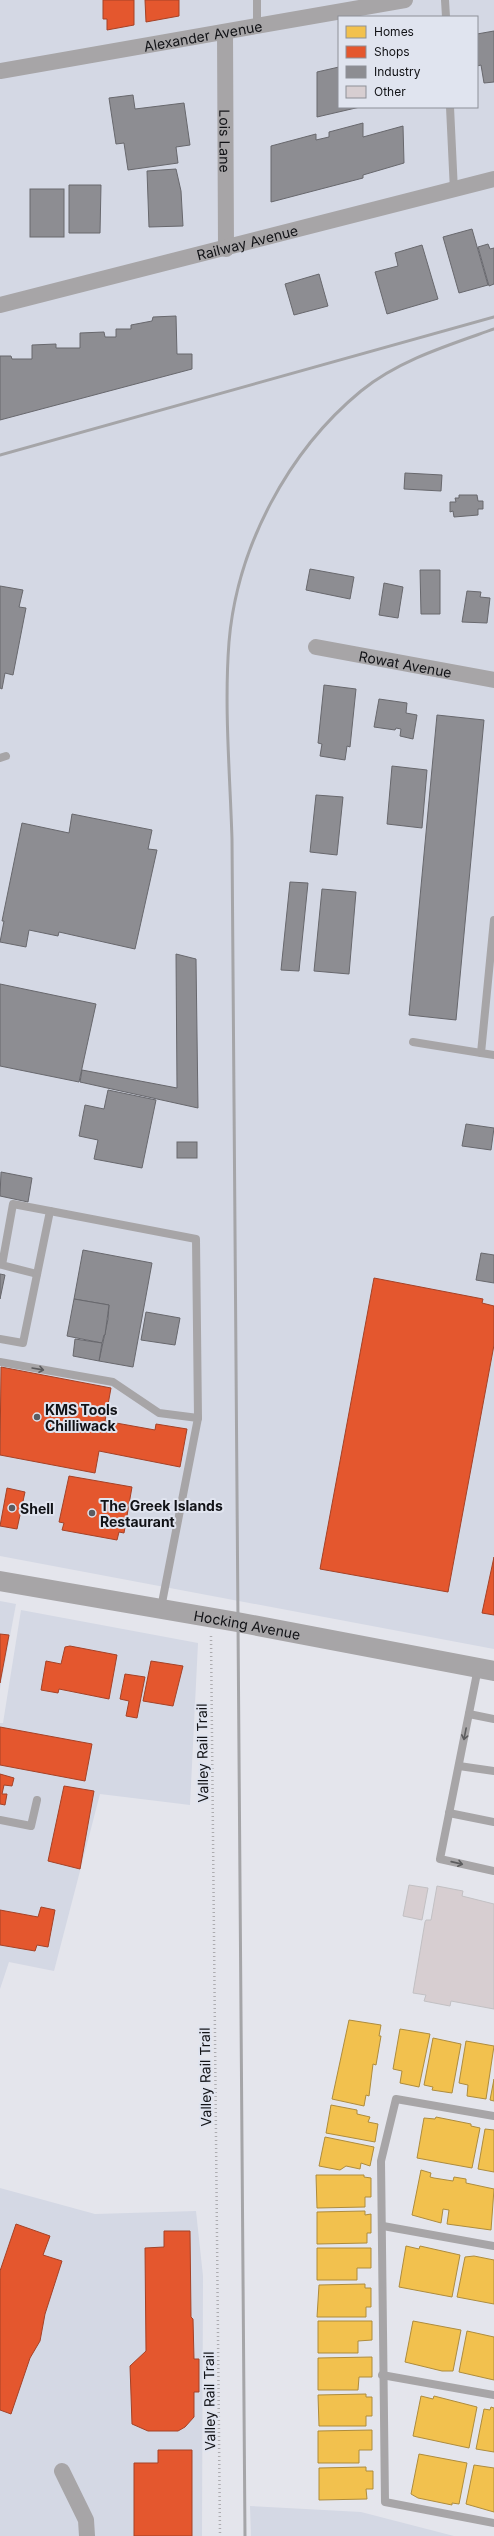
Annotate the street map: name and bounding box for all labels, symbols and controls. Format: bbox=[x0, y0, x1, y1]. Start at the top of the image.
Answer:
legend bbox=[338, 16, 478, 108]
street label: Alexander Avenue bbox=[142, 17, 263, 54]
text: Homes bbox=[374, 24, 414, 39]
text: Shops bbox=[374, 44, 410, 59]
text: Industry bbox=[374, 64, 421, 79]
text: Other bbox=[374, 84, 406, 99]
street label: Lois Lane bbox=[217, 109, 234, 173]
street label: Railway Avenue bbox=[195, 221, 299, 263]
street label: Rowat Avenue bbox=[358, 647, 453, 681]
one-way arrow bbox=[32, 1365, 45, 1373]
place label: KMS Tools Chilliwack bbox=[45, 1401, 118, 1434]
marker: KMS Tools Chilliwack bbox=[32, 1412, 42, 1422]
place label: The Greek Islands Restaurant bbox=[100, 1497, 223, 1530]
place label: Shell bbox=[20, 1500, 54, 1517]
marker: Shell bbox=[7, 1503, 17, 1513]
marker: The Greek Islands Restaurant bbox=[87, 1508, 97, 1518]
street label: Hocking Avenue bbox=[193, 1606, 302, 1642]
street label: Valley Rail Trail bbox=[193, 1703, 211, 1803]
one-way arrow bbox=[460, 1727, 468, 1740]
one-way arrow bbox=[450, 1859, 463, 1867]
street label: Valley Rail Trail bbox=[196, 2027, 214, 2127]
street label: Valley Rail Trail bbox=[200, 2351, 218, 2451]

